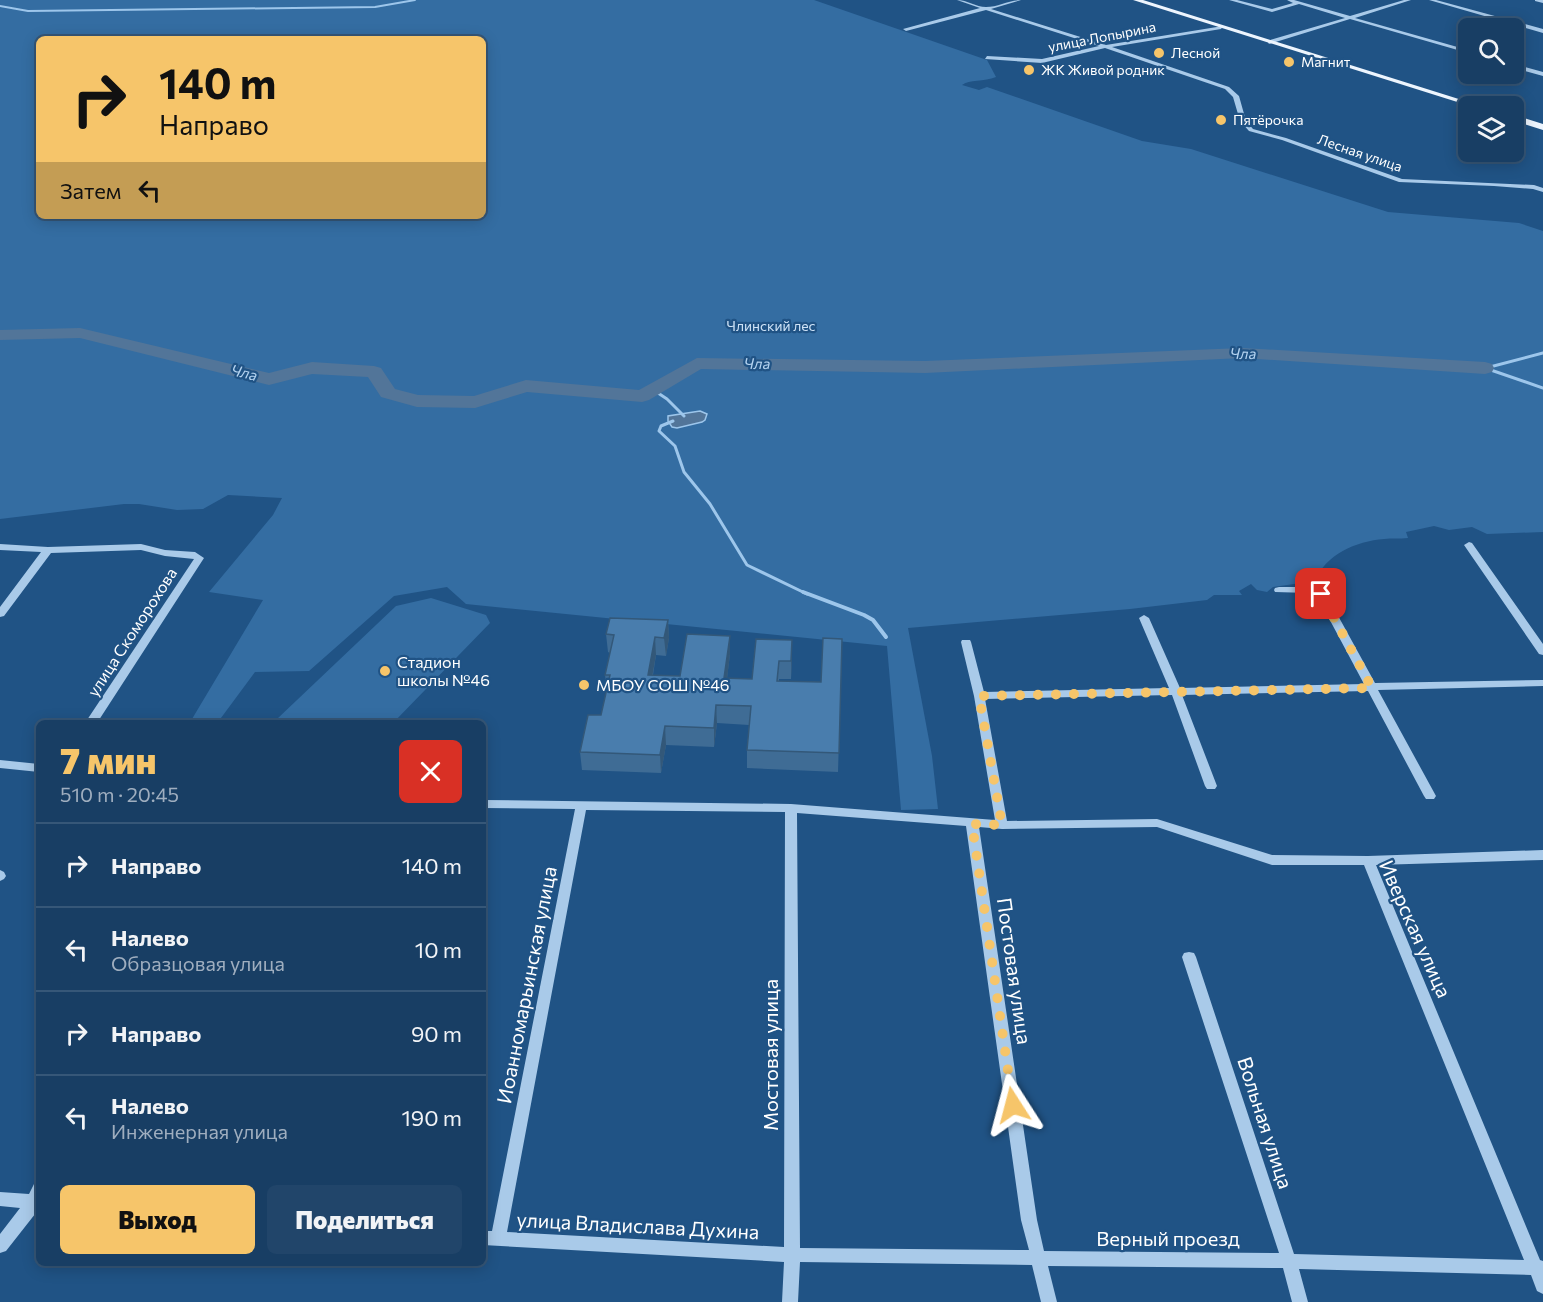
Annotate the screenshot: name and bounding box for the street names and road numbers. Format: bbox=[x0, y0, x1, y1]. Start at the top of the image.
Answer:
street label: улица Лопырина bbox=[1047, 18, 1157, 55]
street label: Лесная улица bbox=[1316, 130, 1405, 175]
street label: улица Скоморохова bbox=[83, 564, 180, 700]
street label: Иверская улица bbox=[1375, 856, 1457, 1001]
street label: Иоанномарьинская улица bbox=[491, 864, 561, 1106]
street label: Постовая улица bbox=[993, 896, 1037, 1046]
street label: Мостовая улица bbox=[758, 979, 782, 1131]
street label: Вольная улица bbox=[1233, 1054, 1299, 1192]
street label: улица Владислава Духина bbox=[516, 1207, 760, 1243]
street label: Верный проезд bbox=[1096, 1226, 1240, 1250]

